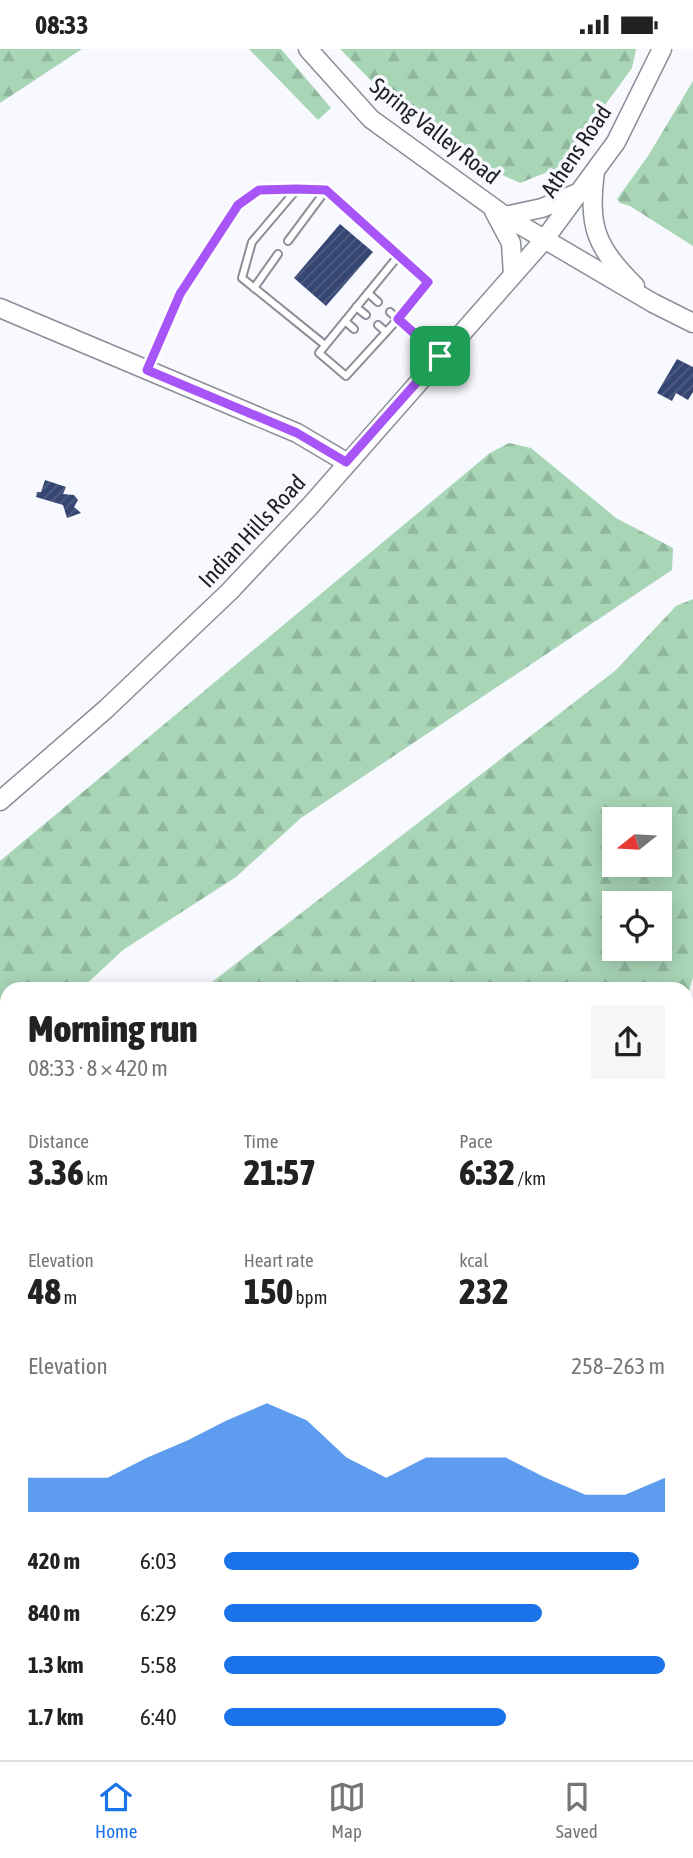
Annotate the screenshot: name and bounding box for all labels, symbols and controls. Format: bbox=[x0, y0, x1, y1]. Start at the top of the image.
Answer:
text: 08:33 bbox=[35, 10, 89, 40]
street label: Spring Valley Road bbox=[365, 72, 505, 190]
street label: Athens Road bbox=[536, 100, 616, 202]
pin bbox=[410, 326, 470, 386]
icon: arrive bbox=[421, 337, 459, 375]
street label: Indian Hills Road bbox=[193, 469, 311, 593]
north arrow bbox=[602, 807, 672, 877]
map controls bbox=[602, 807, 672, 961]
button: locate bbox=[602, 891, 672, 961]
button: share bbox=[591, 1005, 665, 1079]
text: Morning run bbox=[28, 1007, 198, 1050]
text: 08:33 · 8 × 420 m bbox=[28, 1055, 168, 1081]
text: Distance bbox=[28, 1130, 89, 1152]
text: Time bbox=[244, 1130, 278, 1152]
text: Pace bbox=[459, 1130, 493, 1152]
text: 3.36 bbox=[28, 1152, 84, 1192]
text: 21:57 bbox=[244, 1152, 316, 1192]
text: 6:32 bbox=[459, 1152, 515, 1192]
text: km bbox=[84, 1167, 108, 1189]
text: /km bbox=[515, 1167, 546, 1189]
text: Elevation bbox=[28, 1249, 94, 1271]
text: Heart rate bbox=[244, 1249, 314, 1271]
text: kcal bbox=[459, 1249, 488, 1271]
text: 48 bbox=[28, 1271, 61, 1311]
text: 150 bbox=[244, 1271, 293, 1311]
text: 232 bbox=[459, 1271, 509, 1311]
text: m bbox=[61, 1286, 77, 1308]
text: bpm bbox=[293, 1286, 327, 1308]
text: Elevation bbox=[28, 1353, 108, 1379]
text: 258–263 m bbox=[571, 1353, 665, 1379]
text: 420 m bbox=[28, 1548, 80, 1574]
text: 6:03 bbox=[140, 1548, 177, 1574]
text: 840 m bbox=[28, 1600, 80, 1626]
text: 6:29 bbox=[140, 1600, 177, 1626]
text: 1.3 km bbox=[28, 1652, 84, 1678]
text: 5:58 bbox=[140, 1652, 177, 1678]
text: 1.7 km bbox=[28, 1704, 84, 1730]
text: 6:40 bbox=[140, 1704, 177, 1730]
tab: Home bbox=[95, 1778, 137, 1842]
tab: Map bbox=[328, 1778, 366, 1842]
tab: Saved bbox=[556, 1778, 598, 1842]

